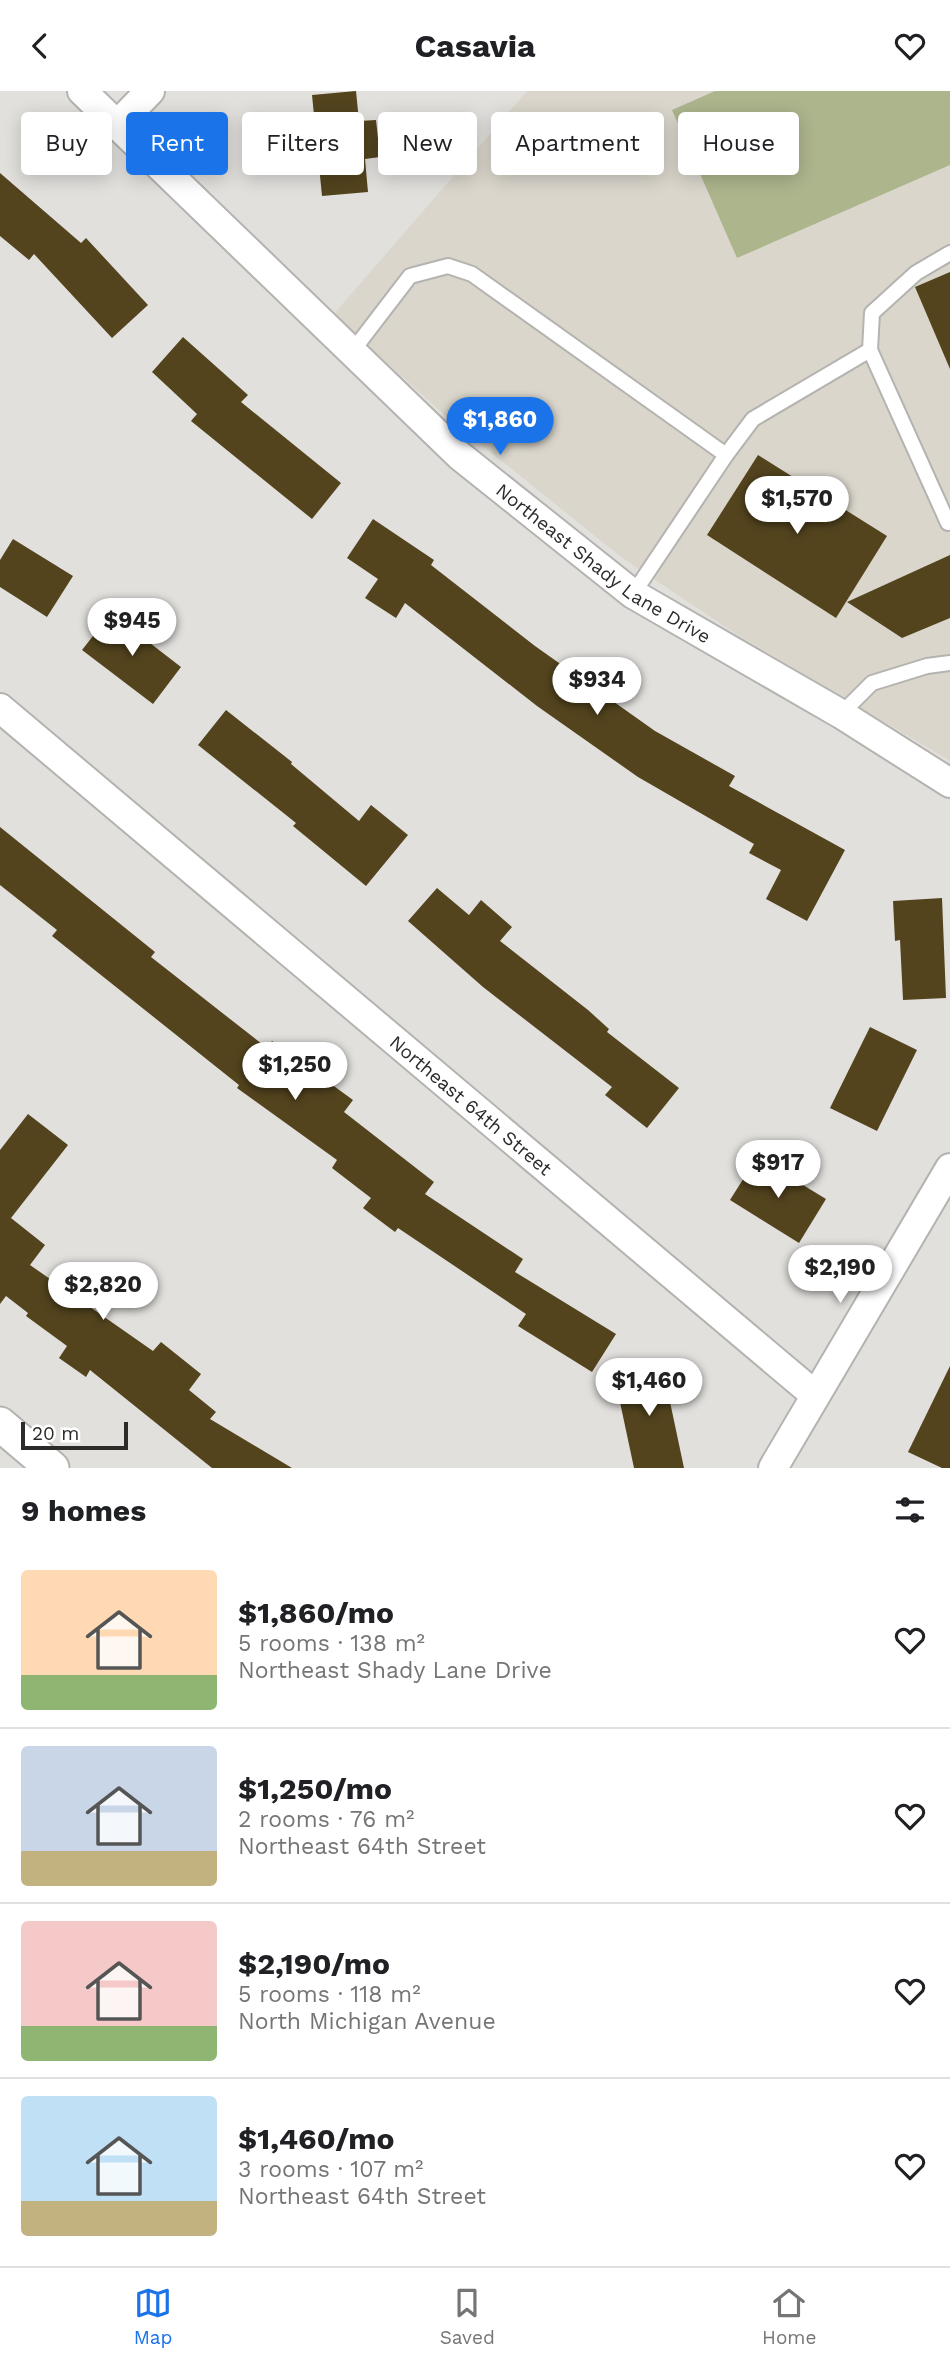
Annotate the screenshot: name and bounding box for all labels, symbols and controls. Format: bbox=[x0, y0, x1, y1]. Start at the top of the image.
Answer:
icon: back bbox=[21, 27, 59, 65]
text: Casavia bbox=[415, 27, 536, 65]
icon: heart bbox=[891, 27, 929, 65]
chip: Buy bbox=[21, 112, 112, 175]
chip: Rent bbox=[126, 112, 228, 175]
chip: Filters bbox=[242, 112, 364, 175]
chip: New bbox=[378, 112, 477, 175]
chip: Apartment bbox=[491, 112, 664, 175]
chip: House bbox=[678, 112, 799, 175]
pin: $1,860 bbox=[443, 397, 557, 457]
text: $1,860 bbox=[463, 406, 537, 433]
pin: $1,570 bbox=[740, 477, 854, 536]
street label: Northeast Shady Lane Drive bbox=[492, 478, 715, 648]
text: $1,570 bbox=[761, 485, 833, 512]
pin: $945 bbox=[91, 599, 173, 658]
text: $945 bbox=[103, 607, 161, 634]
pin: $934 bbox=[556, 657, 638, 717]
text: $934 bbox=[568, 666, 626, 693]
street label: Northeast 64th Street bbox=[385, 1030, 557, 1180]
pin: $1,250 bbox=[238, 1042, 352, 1102]
text: $1,250 bbox=[258, 1051, 332, 1078]
pin: $917 bbox=[737, 1141, 819, 1200]
text: $917 bbox=[752, 1149, 804, 1176]
pin: $2,190 bbox=[783, 1245, 897, 1305]
text: $2,190 bbox=[804, 1254, 876, 1281]
pin: $2,820 bbox=[46, 1263, 160, 1322]
text: $2,820 bbox=[64, 1271, 142, 1298]
pin: $1,460 bbox=[592, 1359, 706, 1418]
text: $1,460 bbox=[611, 1367, 687, 1394]
scale bar bbox=[21, 1419, 128, 1451]
text: 20 m bbox=[32, 1422, 79, 1445]
icon: filters bbox=[891, 1491, 929, 1529]
text: 9 homes bbox=[21, 1493, 146, 1528]
text: $1,860/mo bbox=[238, 1595, 394, 1630]
icon: home bbox=[77, 1598, 161, 1682]
icon: heart bbox=[891, 1621, 929, 1659]
text: 5 rooms · 138 m² bbox=[238, 1630, 425, 1657]
text: Northeast Shady Lane Drive bbox=[238, 1657, 552, 1684]
text: $1,250/mo bbox=[238, 1771, 392, 1806]
icon: home bbox=[77, 1774, 161, 1858]
icon: heart bbox=[891, 1797, 929, 1835]
text: 2 rooms · 76 m² bbox=[238, 1806, 414, 1833]
text: Northeast 64th Street bbox=[238, 1833, 486, 1860]
text: $2,190/mo bbox=[238, 1946, 390, 1981]
icon: home bbox=[77, 1949, 161, 2033]
icon: heart bbox=[891, 1972, 929, 2010]
text: 5 rooms · 118 m² bbox=[238, 1981, 421, 2008]
text: North Michigan Avenue bbox=[238, 2008, 496, 2035]
text: $1,460/mo bbox=[238, 2121, 394, 2156]
icon: home bbox=[77, 2124, 161, 2208]
icon: heart bbox=[891, 2147, 929, 2185]
text: 3 rooms · 107 m² bbox=[238, 2156, 424, 2183]
text: Northeast 64th Street bbox=[238, 2183, 486, 2210]
tab: Map bbox=[134, 2284, 172, 2349]
tab: Saved bbox=[440, 2284, 495, 2349]
tab: Home bbox=[762, 2284, 816, 2349]

